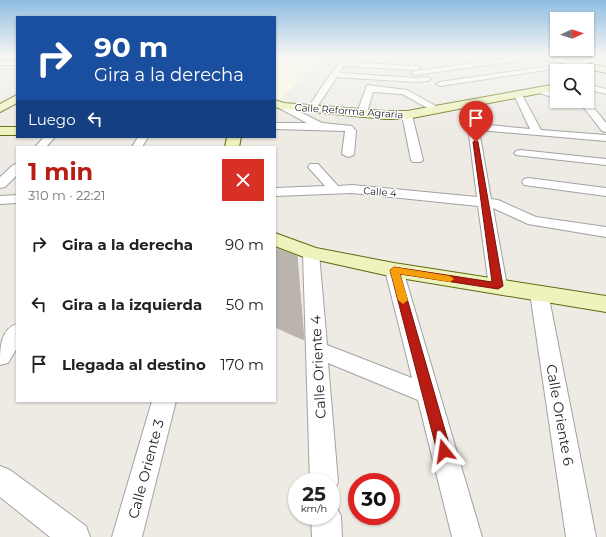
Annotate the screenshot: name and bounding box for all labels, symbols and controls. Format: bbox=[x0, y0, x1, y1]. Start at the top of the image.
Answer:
north arrow bbox=[550, 12, 594, 56]
map controls bbox=[550, 12, 594, 108]
text: 90 m bbox=[94, 30, 168, 64]
icon: right bbox=[28, 32, 80, 84]
text: Gira a la derecha bbox=[94, 64, 244, 86]
button: search bbox=[550, 64, 594, 108]
street label: Calle Reforma Agraria bbox=[294, 101, 404, 121]
pin bbox=[459, 101, 493, 142]
icon: arrive bbox=[465, 107, 487, 129]
icon: left bbox=[84, 108, 106, 130]
text: Luego bbox=[28, 110, 76, 129]
text: 1 min bbox=[28, 157, 93, 186]
button: close bbox=[222, 159, 264, 201]
street label: Calle 4 bbox=[363, 184, 398, 200]
text: 310 m · 22:21 bbox=[28, 187, 106, 203]
icon: right bbox=[28, 233, 50, 255]
text: Gira a la derecha bbox=[62, 235, 193, 254]
text: 90 m bbox=[225, 235, 264, 254]
icon: left bbox=[28, 293, 50, 315]
text: Gira a la izquierda bbox=[62, 295, 202, 314]
text: 50 m bbox=[226, 295, 264, 314]
street label: Calle Oriente 4 bbox=[306, 314, 330, 419]
icon: arrive bbox=[28, 353, 50, 375]
text: Llegada al destino bbox=[62, 355, 206, 374]
text: 170 m bbox=[220, 355, 264, 374]
street label: Calle Oriente 6 bbox=[542, 363, 578, 468]
street label: Calle Oriente 3 bbox=[124, 417, 168, 521]
position arrow bbox=[423, 430, 465, 472]
speed limit sign: 30 bbox=[348, 473, 400, 525]
text: 25 bbox=[302, 482, 326, 506]
text: km/h bbox=[301, 502, 327, 515]

